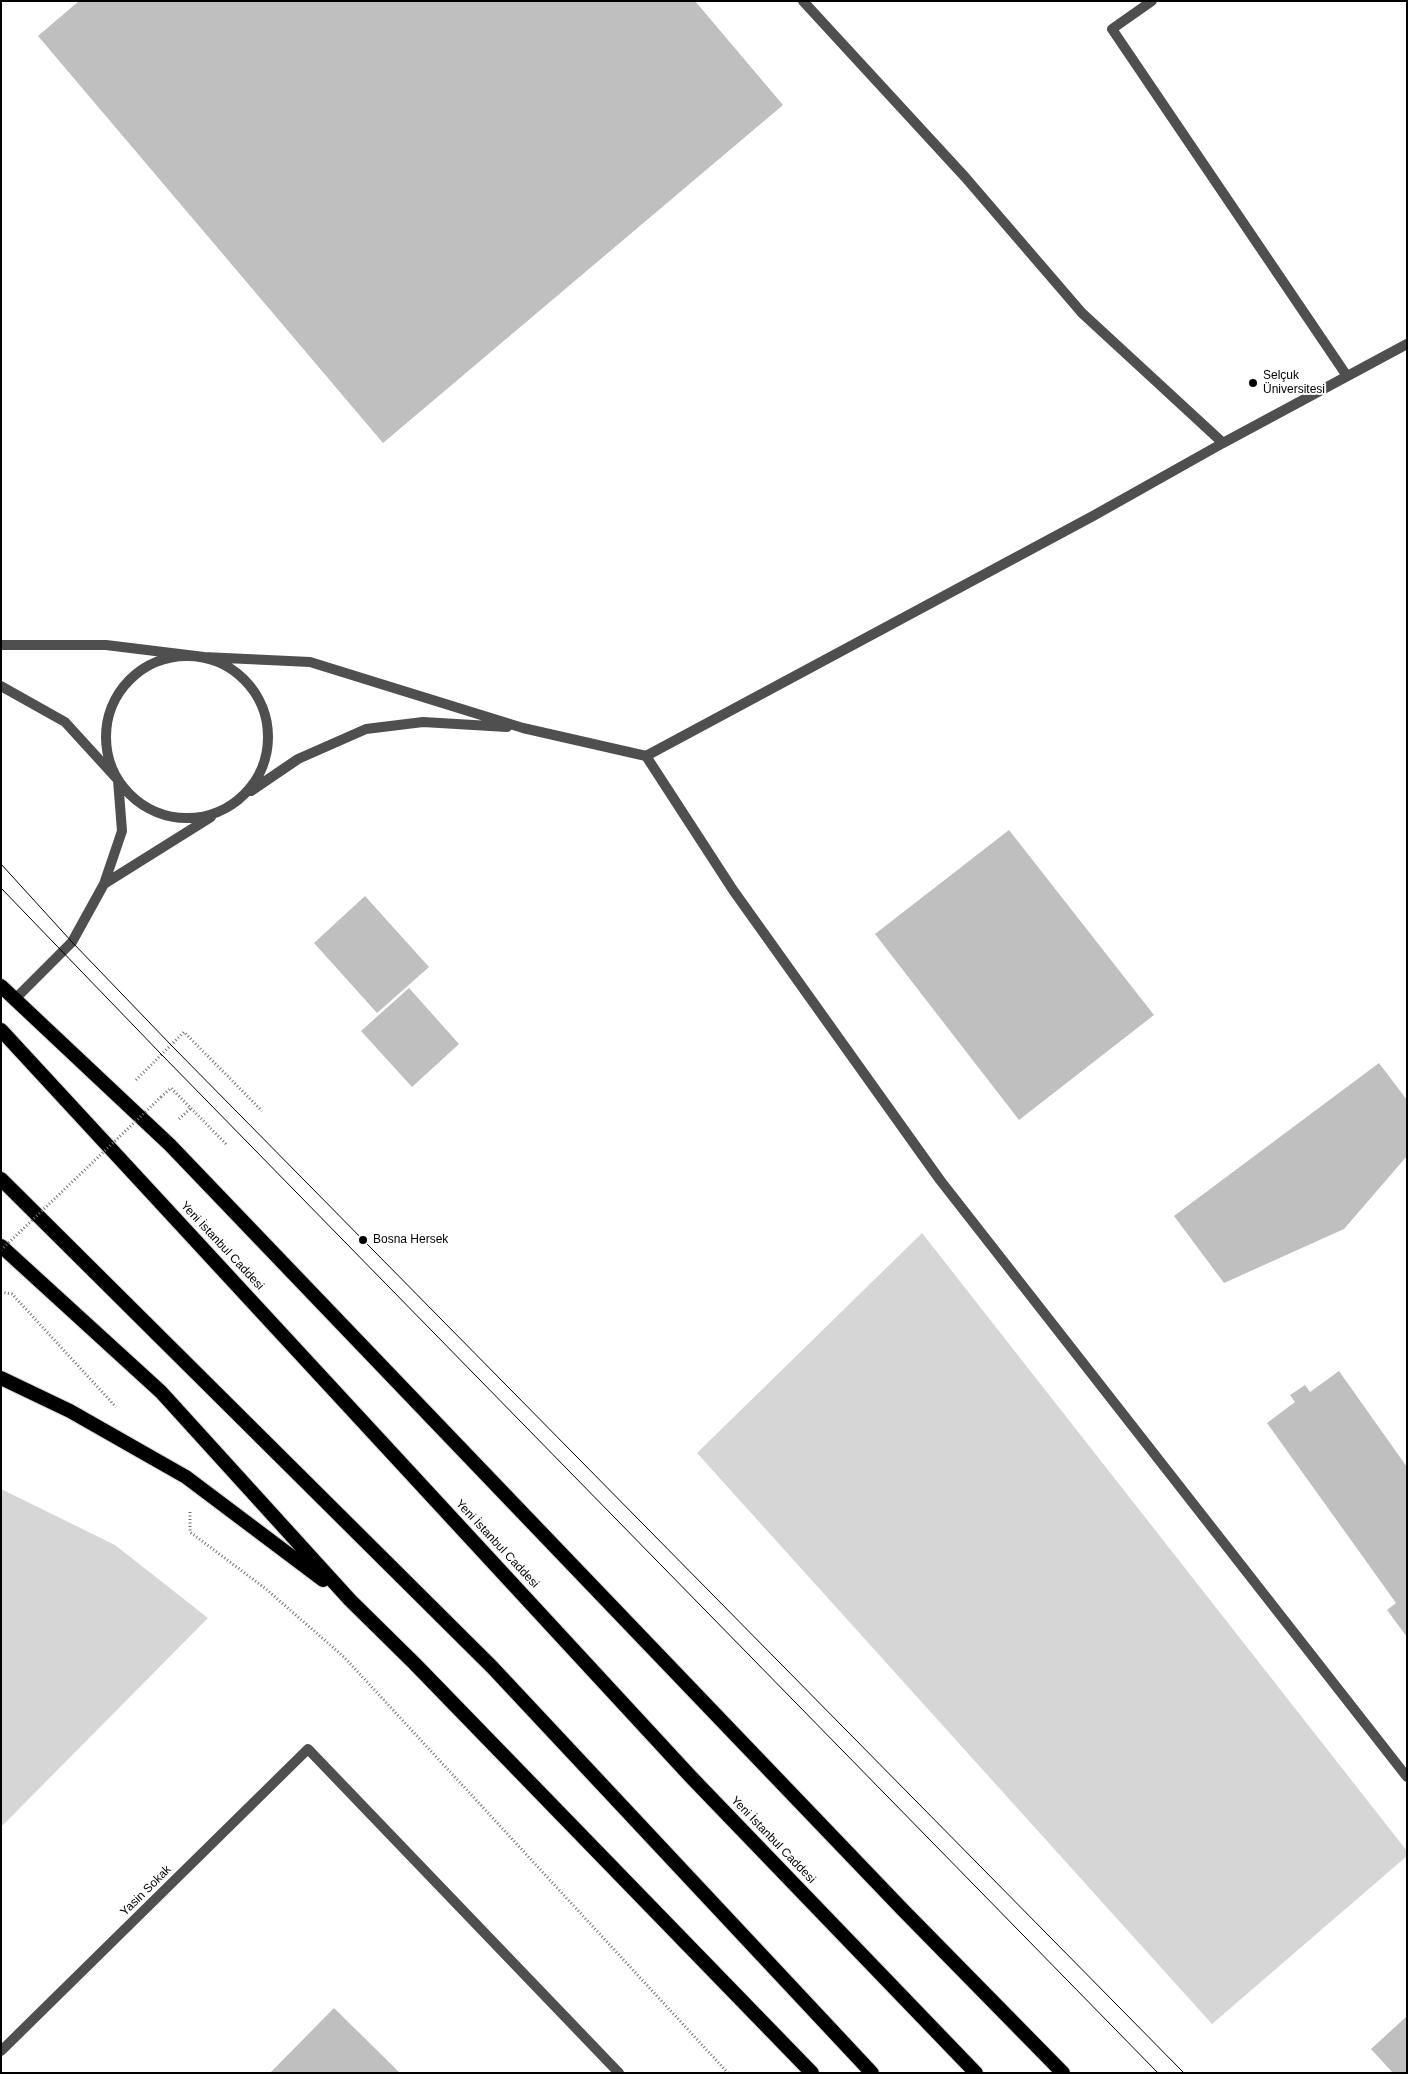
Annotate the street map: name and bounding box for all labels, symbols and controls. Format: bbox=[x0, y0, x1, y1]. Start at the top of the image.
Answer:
place label: Selçuk Üniversitesi bbox=[1263, 369, 1325, 397]
marker: Selçuk Üniversitesi bbox=[1247, 377, 1259, 389]
street label: Yeni İstanbul Caddesi bbox=[177, 1199, 267, 1293]
place label: Bosna Hersek bbox=[373, 1233, 448, 1247]
marker: Bosna Hersek bbox=[357, 1234, 369, 1246]
street label: Yeni İstanbul Caddesi bbox=[452, 1497, 542, 1591]
street label: Yeni İstanbul Caddesi bbox=[728, 1793, 818, 1887]
street label: Yasin Sokak bbox=[118, 1863, 174, 1919]

